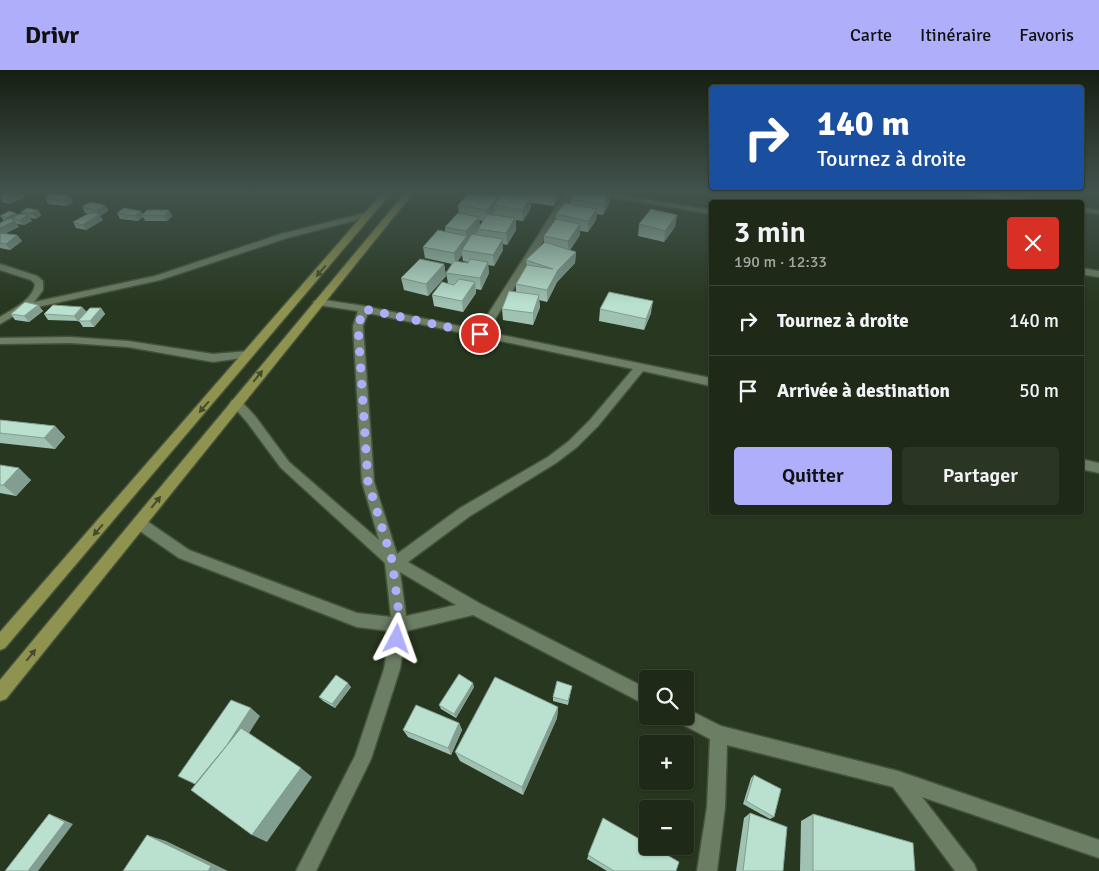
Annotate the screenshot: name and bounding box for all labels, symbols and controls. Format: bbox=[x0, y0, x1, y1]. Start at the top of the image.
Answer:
text: Drivr bbox=[25, 20, 79, 50]
text: Carte bbox=[850, 24, 892, 46]
text: Itinéraire bbox=[920, 24, 991, 46]
text: Favoris bbox=[1019, 24, 1074, 46]
text: 140 m bbox=[817, 102, 910, 145]
icon: right bbox=[734, 105, 799, 170]
text: Tournez à droite bbox=[817, 145, 966, 172]
text: 3 min bbox=[734, 214, 806, 251]
button: close bbox=[1007, 217, 1059, 269]
text: 190 m · 12:33 bbox=[734, 252, 827, 272]
one-way arrow bbox=[316, 264, 327, 277]
icon: right bbox=[734, 307, 762, 335]
text: Tournez à droite bbox=[777, 309, 909, 333]
text: 140 m bbox=[1009, 309, 1059, 333]
pin bbox=[459, 313, 501, 355]
icon: arrive bbox=[466, 320, 494, 348]
one-way arrow bbox=[253, 370, 264, 383]
icon: arrive bbox=[734, 377, 762, 405]
text: Arrivée à destination bbox=[777, 379, 950, 403]
text: 50 m bbox=[1019, 379, 1059, 403]
one-way arrow bbox=[198, 400, 209, 413]
button: Quitter bbox=[734, 447, 892, 505]
button: Partager bbox=[902, 447, 1059, 505]
one-way arrow bbox=[150, 496, 161, 509]
one-way arrow bbox=[92, 523, 103, 536]
position arrow bbox=[370, 612, 422, 664]
one-way arrow bbox=[25, 649, 36, 662]
map controls bbox=[639, 670, 694, 855]
button: search bbox=[639, 670, 694, 725]
button: + bbox=[639, 735, 694, 790]
button: − bbox=[639, 800, 694, 855]

